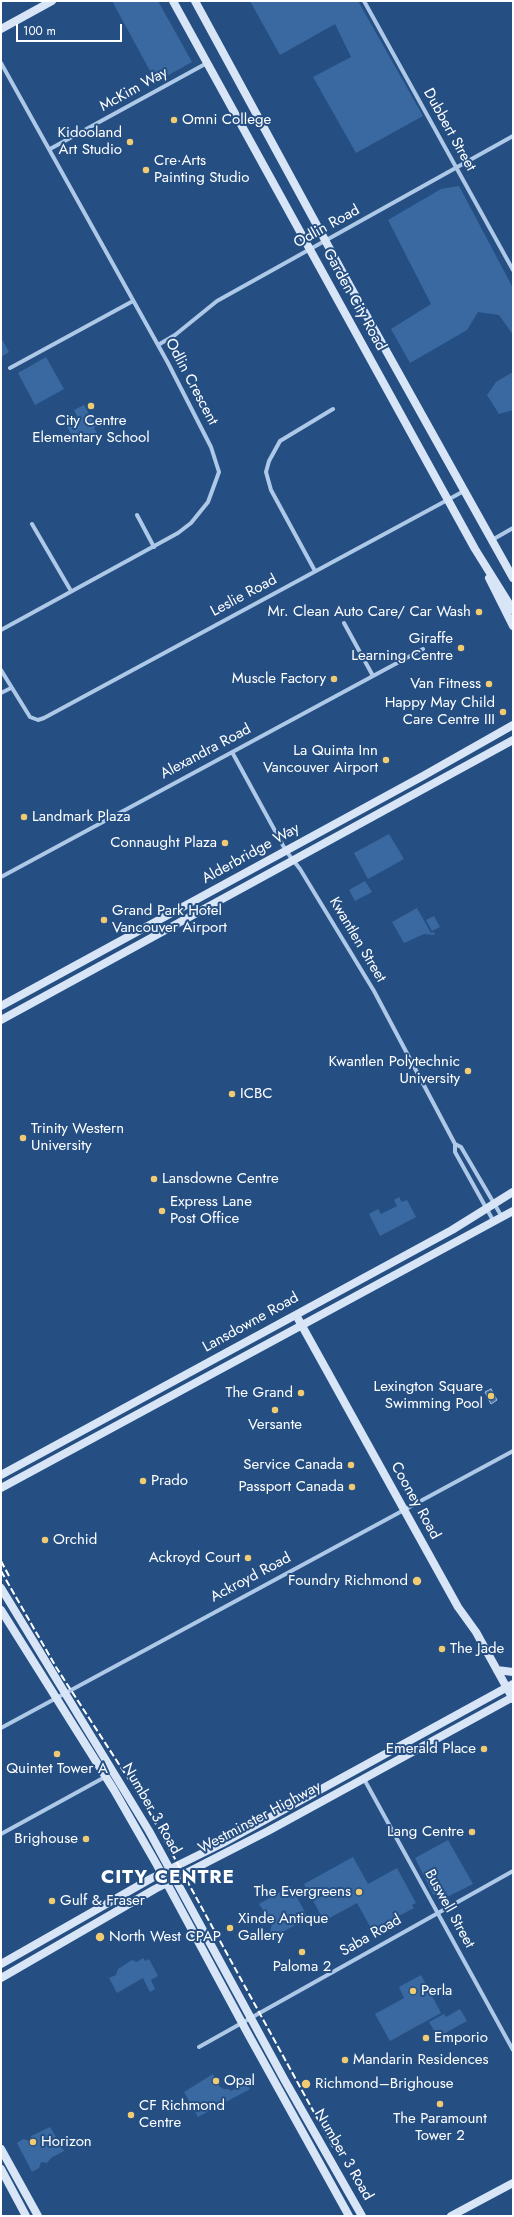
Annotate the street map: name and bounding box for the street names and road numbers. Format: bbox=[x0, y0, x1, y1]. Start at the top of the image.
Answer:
street label: McKim Way bbox=[97, 64, 171, 116]
street label: Dubbert Street bbox=[419, 85, 479, 175]
street label: Odlin Road bbox=[291, 202, 363, 252]
street label: Garden City Road bbox=[319, 246, 389, 354]
street label: Odlin Crescent bbox=[161, 336, 221, 428]
street label: Leslie Road bbox=[208, 571, 280, 621]
street label: Alexandra Road bbox=[158, 721, 254, 783]
street label: Alderbridge Way bbox=[199, 820, 303, 888]
street label: Kwantlen Street bbox=[325, 894, 389, 986]
street label: Lansdowne Road bbox=[200, 1289, 302, 1357]
street label: Cooney Road bbox=[386, 1459, 444, 1543]
street label: Ackroyd Road bbox=[208, 1549, 294, 1607]
street label: Number 3 Road bbox=[118, 1760, 184, 1858]
street label: Westminster Highway bbox=[196, 1778, 324, 1858]
street label: Buswell Street bbox=[420, 1867, 478, 1951]
street label: Saba Road bbox=[337, 1911, 405, 1961]
street label: Number 3 Road bbox=[310, 2106, 376, 2204]

